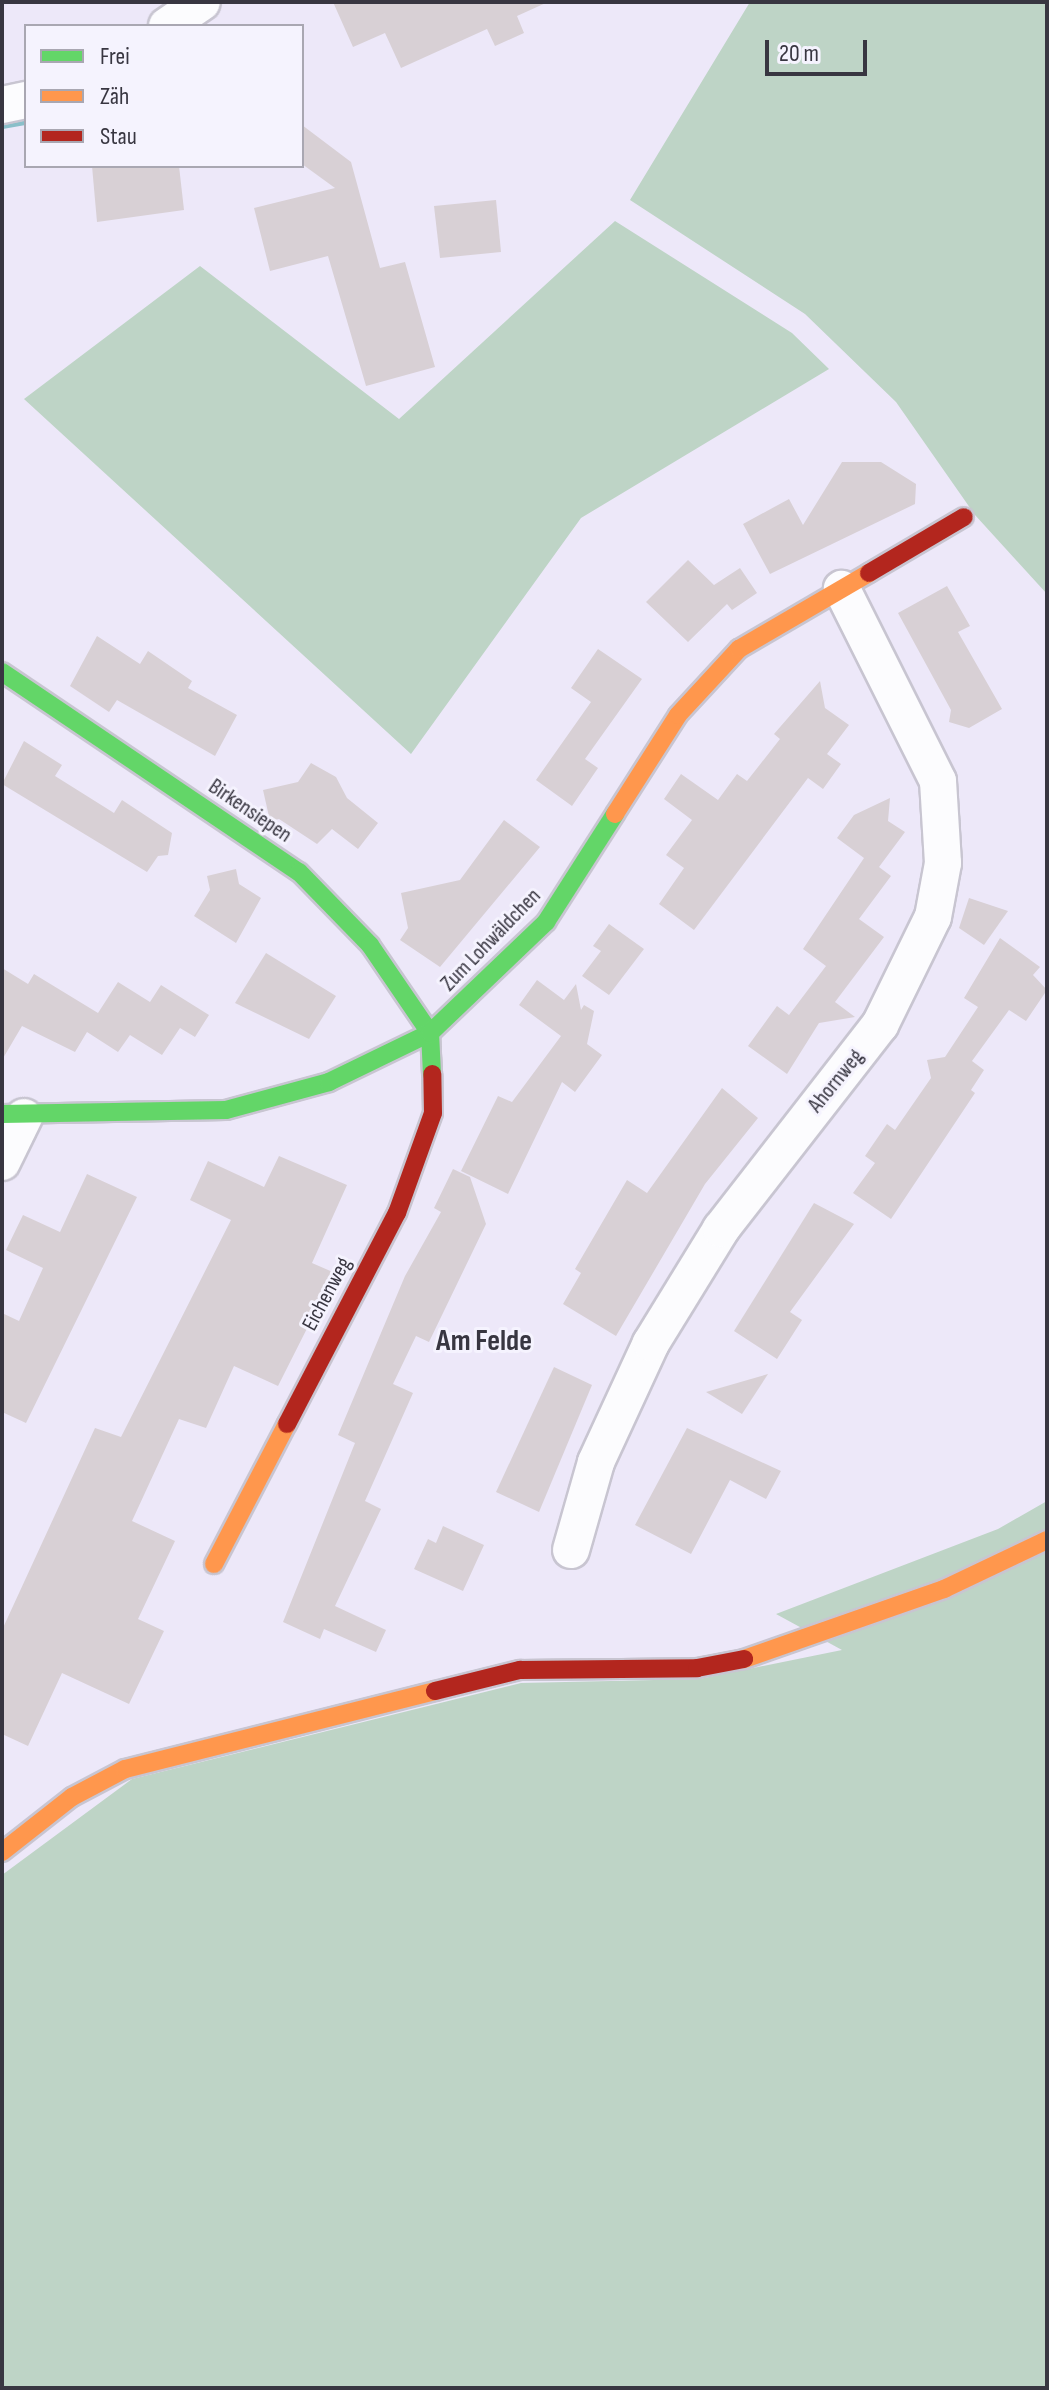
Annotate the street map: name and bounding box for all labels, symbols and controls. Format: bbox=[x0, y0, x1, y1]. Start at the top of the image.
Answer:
legend bbox=[24, 24, 304, 168]
scale bar bbox=[769, 24, 871, 74]
text: 20 m bbox=[779, 39, 819, 68]
text: Frei bbox=[100, 42, 130, 71]
text: Zäh bbox=[100, 82, 129, 111]
text: Stau bbox=[100, 122, 137, 151]
street label: Birkensiepen bbox=[203, 774, 297, 848]
street label: Zum Lohwäldchen bbox=[436, 883, 546, 997]
street label: Ahornweg bbox=[803, 1044, 869, 1118]
street label: Eichenweg bbox=[297, 1253, 357, 1335]
district label: Am Felde bbox=[436, 1323, 532, 1359]

